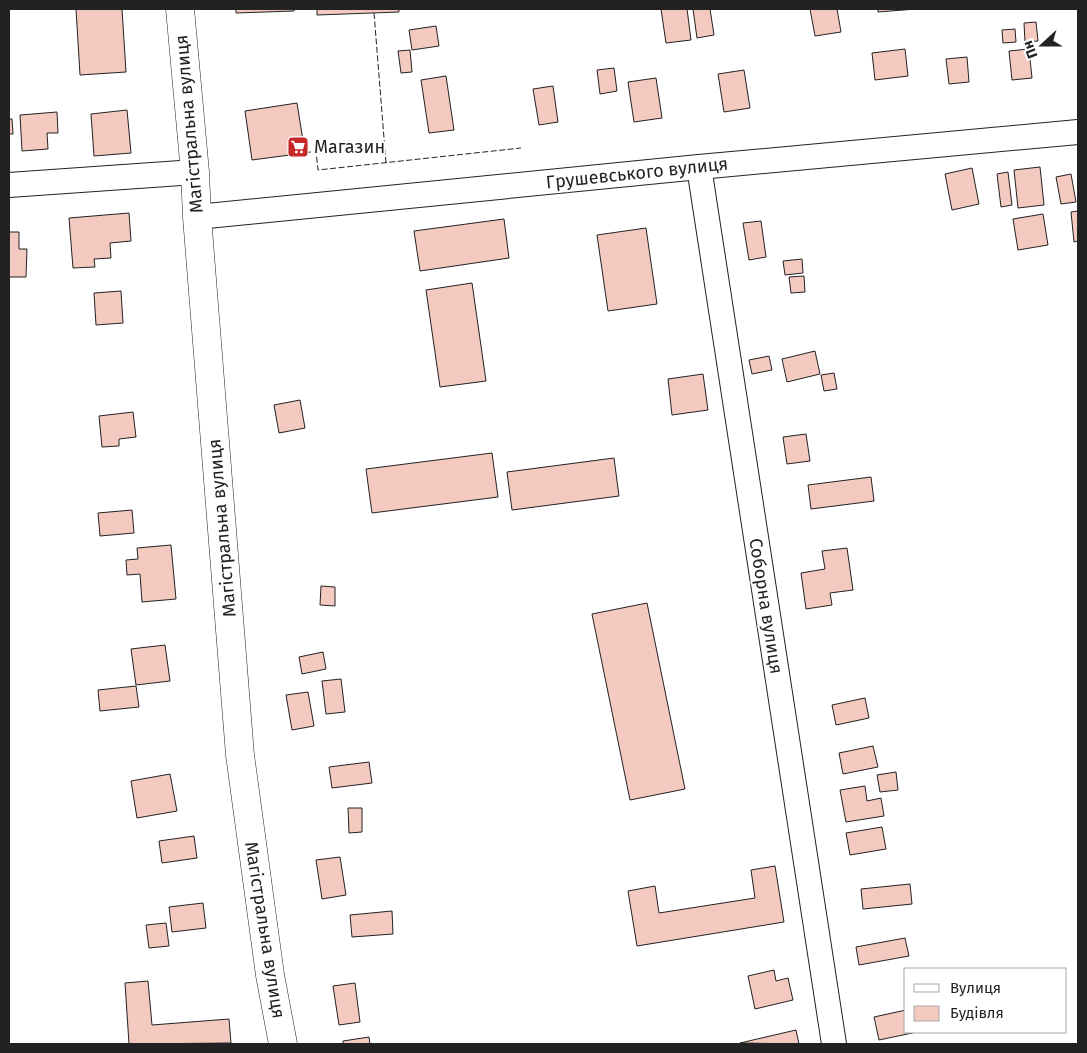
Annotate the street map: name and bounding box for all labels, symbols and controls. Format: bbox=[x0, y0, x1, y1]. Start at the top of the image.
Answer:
north arrow bbox=[1017, 20, 1067, 70]
street label: Магістральна вулиця bbox=[170, 34, 208, 214]
text: Пн bbox=[1019, 38, 1041, 61]
supermarket icon: Магазин bbox=[286, 135, 310, 159]
place label: Магазин bbox=[314, 136, 385, 158]
street label: Грушевського вулиця bbox=[545, 152, 729, 194]
street label: Магістральна вулиця bbox=[203, 438, 241, 618]
street label: Соборна вулиця bbox=[744, 536, 788, 676]
street label: Магістральна вулиця bbox=[240, 840, 290, 1020]
legend bbox=[904, 968, 1067, 1033]
text: Вулиця bbox=[950, 979, 1001, 997]
text: Будівля bbox=[950, 1004, 1004, 1022]

